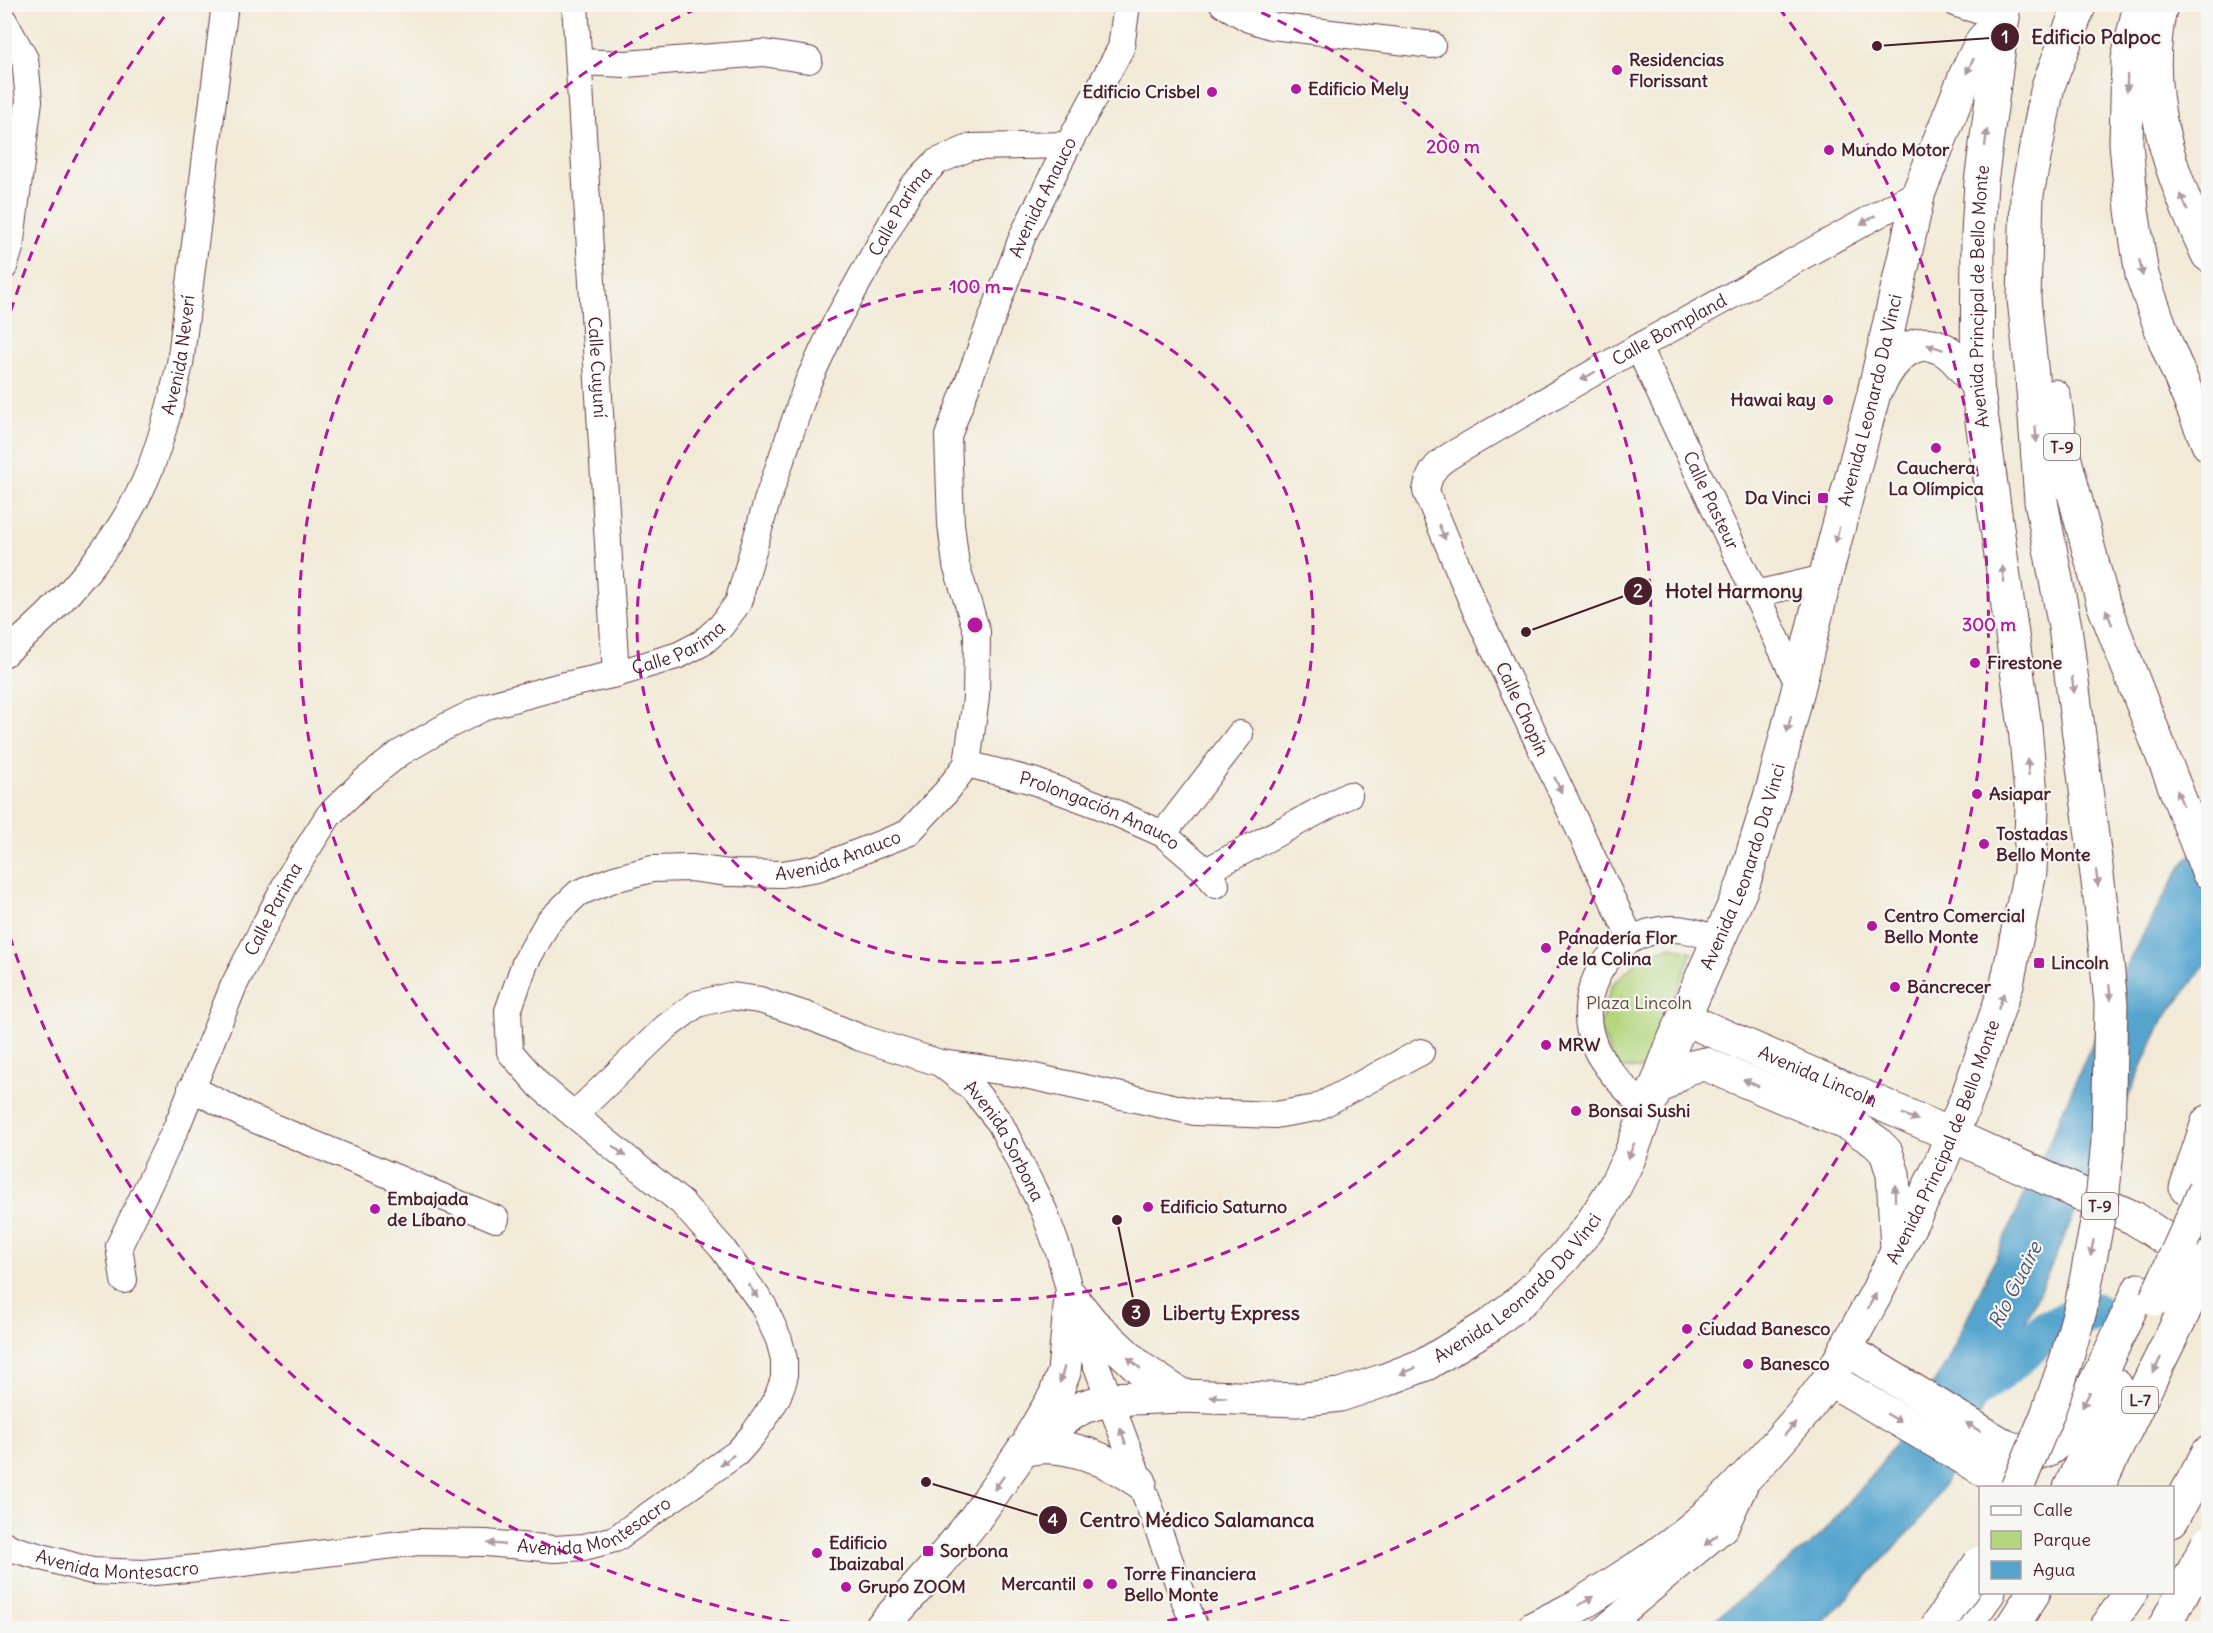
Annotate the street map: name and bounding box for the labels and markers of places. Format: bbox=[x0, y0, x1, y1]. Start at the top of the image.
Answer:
callout: Edificio Palpoc bbox=[1990, 18, 2173, 56]
place label: Residencias Florissant bbox=[1629, 48, 1724, 92]
marker: Residencias Florissant bbox=[1610, 63, 1624, 77]
place label: Edificio Mely bbox=[1308, 77, 1409, 100]
place label: Edificio Crisbel bbox=[1083, 80, 1200, 103]
marker: Edificio Mely bbox=[1289, 82, 1303, 96]
marker: Edificio Crisbel bbox=[1205, 85, 1219, 99]
place label: Mundo Motor bbox=[1841, 138, 1950, 161]
marker: Mundo Motor bbox=[1822, 143, 1836, 157]
place label: Hawai kay bbox=[1731, 388, 1816, 411]
marker: Hawai kay bbox=[1821, 393, 1835, 407]
marker: Cauchera La Olímpica bbox=[1929, 441, 1943, 455]
place label: Cauchera La Olímpica bbox=[1888, 456, 1984, 500]
place label: Da Vinci bbox=[1745, 486, 1811, 509]
marker: Da Vinci bbox=[1816, 491, 1830, 505]
callout: Hotel Harmony bbox=[1623, 572, 1815, 610]
centre of rings bbox=[965, 615, 985, 635]
place label: Firestone bbox=[1987, 651, 2063, 674]
marker: Firestone bbox=[1968, 656, 1982, 670]
place label: Asiapar bbox=[1989, 782, 2052, 805]
marker: Asiapar bbox=[1970, 787, 1984, 801]
place label: Tostadas Bello Monte bbox=[1996, 822, 2091, 866]
marker: Tostadas Bello Monte bbox=[1977, 837, 1991, 851]
place label: Centro Comercial Bello Monte bbox=[1884, 904, 2025, 948]
marker: Centro Comercial Bello Monte bbox=[1865, 919, 1879, 933]
place label: Panadería Flor de la Colina bbox=[1558, 926, 1678, 970]
marker: Panadería Flor de la Colina bbox=[1539, 941, 1553, 955]
place label: Lincoln bbox=[2051, 951, 2109, 974]
marker: Lincoln bbox=[2032, 956, 2046, 970]
place label: Bancrecer bbox=[1907, 975, 1992, 998]
marker: Bancrecer bbox=[1888, 980, 1902, 994]
place label: MRW bbox=[1558, 1033, 1601, 1056]
marker: MRW bbox=[1539, 1038, 1553, 1052]
place label: Bonsai Sushi bbox=[1588, 1099, 1690, 1122]
marker: Bonsai Sushi bbox=[1569, 1104, 1583, 1118]
place label: Embajada de Líbano bbox=[387, 1187, 469, 1231]
place label: Edificio Saturno bbox=[1160, 1195, 1287, 1218]
marker: Edificio Saturno bbox=[1141, 1200, 1155, 1214]
marker: Embajada de Líbano bbox=[368, 1202, 382, 1216]
callout: Liberty Express bbox=[1121, 1294, 1312, 1332]
place label: Ciudad Banesco bbox=[1699, 1317, 1830, 1340]
marker: Ciudad Banesco bbox=[1680, 1322, 1694, 1336]
place label: Banesco bbox=[1760, 1352, 1830, 1375]
marker: Banesco bbox=[1741, 1357, 1755, 1371]
callout: Centro Médico Salamanca bbox=[1038, 1501, 1327, 1539]
place label: Edificio Ibaizabal bbox=[829, 1531, 904, 1575]
place label: Sorbona bbox=[940, 1539, 1008, 1562]
marker: Sorbona bbox=[921, 1544, 935, 1558]
marker: Edificio Ibaizabal bbox=[810, 1546, 824, 1560]
place label: Torre Financiera Bello Monte bbox=[1124, 1562, 1256, 1606]
place label: Mercantil bbox=[1001, 1572, 1076, 1595]
place label: Grupo ZOOM bbox=[858, 1575, 966, 1598]
marker: Mercantil bbox=[1081, 1577, 1095, 1591]
marker: Torre Financiera Bello Monte bbox=[1105, 1577, 1119, 1591]
marker: Grupo ZOOM bbox=[839, 1580, 853, 1594]

